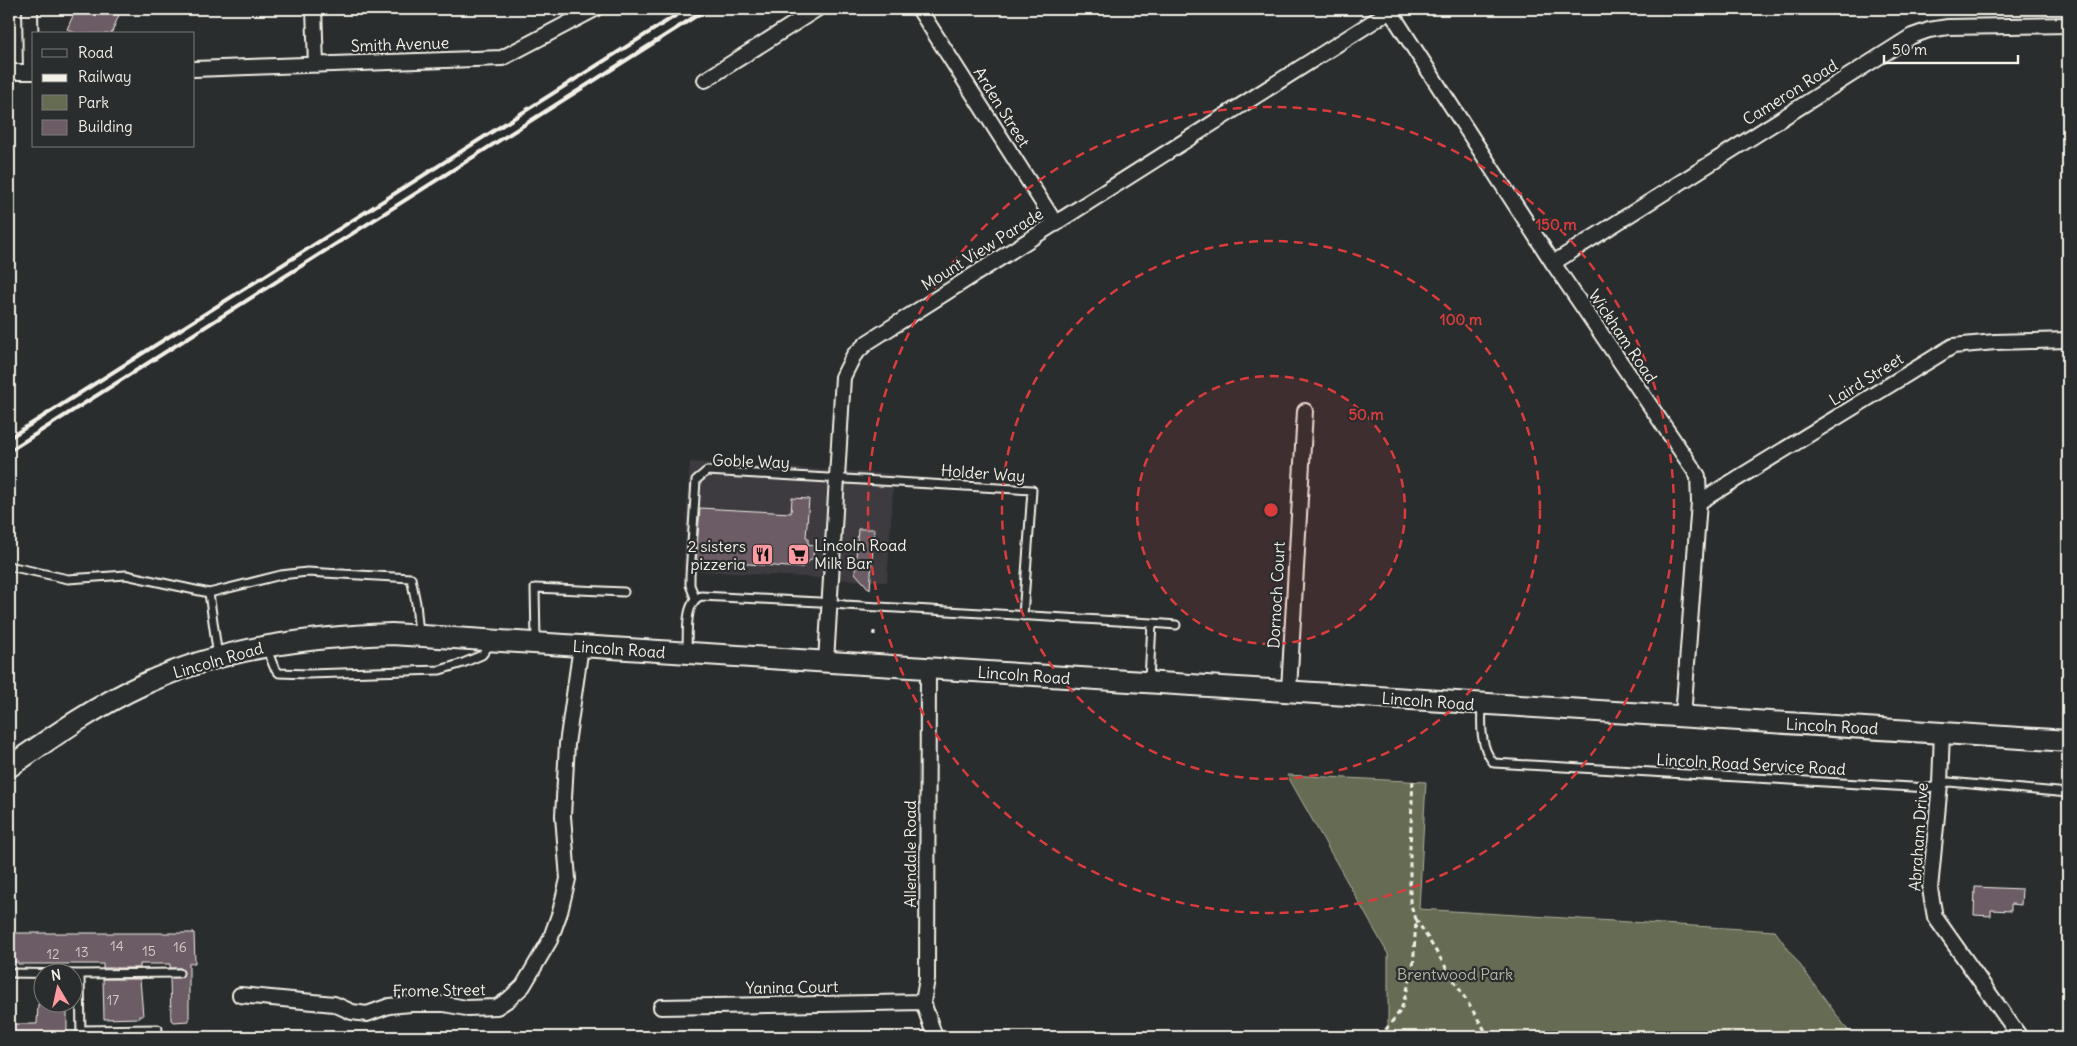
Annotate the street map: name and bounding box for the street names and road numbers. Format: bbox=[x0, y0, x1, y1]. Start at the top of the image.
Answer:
street label: Smith Avenue bbox=[350, 32, 450, 56]
street label: Cameron Road bbox=[1739, 55, 1841, 129]
street label: Arden Street bbox=[970, 63, 1035, 151]
street label: Mount View Parade bbox=[917, 203, 1047, 295]
street label: Wickham Road bbox=[1584, 286, 1662, 386]
street label: Laird Street bbox=[1825, 348, 1907, 410]
street label: Goble Way bbox=[712, 450, 790, 472]
street label: Holder Way bbox=[940, 460, 1026, 486]
street label: Dornoch Court bbox=[1263, 540, 1289, 649]
street label: Lincoln Road bbox=[572, 636, 666, 662]
street label: Lincoln Road bbox=[171, 638, 265, 682]
street label: Lincoln Road bbox=[977, 662, 1071, 688]
street label: Lincoln Road bbox=[1381, 688, 1475, 714]
street label: Lincoln Road bbox=[1785, 714, 1879, 738]
street label: Lincoln Road Service Road bbox=[1656, 749, 1846, 779]
street label: Abraham Drive bbox=[1904, 782, 1932, 892]
street label: Allendale Road bbox=[900, 800, 920, 908]
street label: Yanina Court bbox=[746, 976, 839, 998]
street label: Frome Street bbox=[392, 979, 486, 1001]

